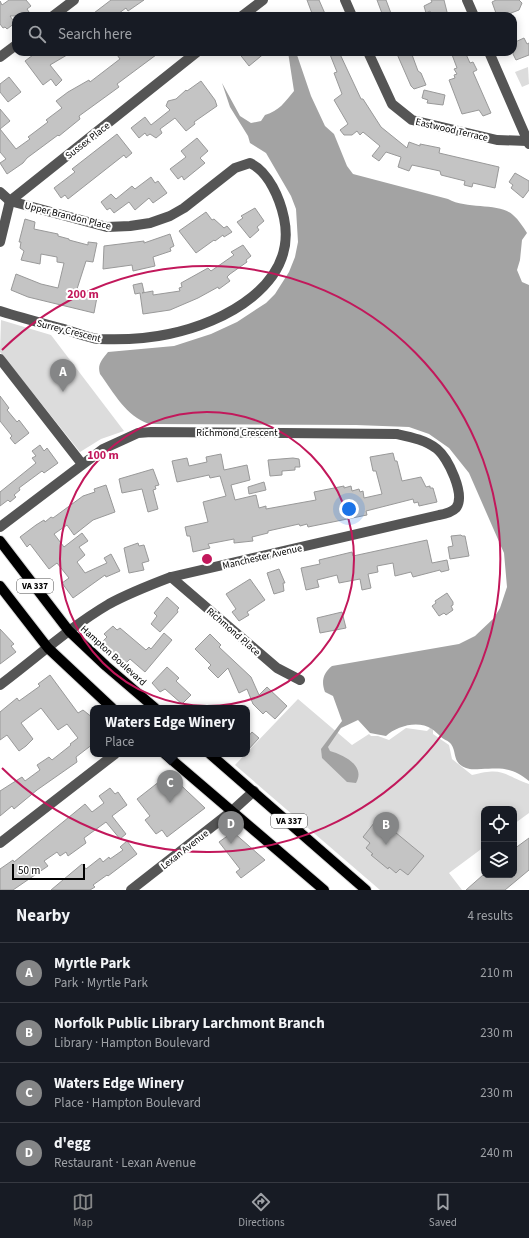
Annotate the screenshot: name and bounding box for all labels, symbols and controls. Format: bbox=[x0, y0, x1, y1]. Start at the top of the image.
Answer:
search box bbox=[12, 12, 517, 56]
icon: search bbox=[26, 23, 48, 45]
text: Search here bbox=[58, 24, 132, 45]
street label: Eastwood Terrace bbox=[414, 115, 489, 145]
street label: Sussex Place bbox=[62, 119, 113, 163]
street label: Upper Brandon Place bbox=[23, 198, 112, 233]
text: 200 m bbox=[67, 286, 99, 303]
street label: Surrey Crescent bbox=[35, 316, 103, 346]
pin: A bbox=[50, 359, 76, 392]
street label: Richmond Crescent bbox=[196, 426, 278, 440]
text: 100 m bbox=[87, 447, 119, 464]
your location bbox=[339, 499, 359, 519]
street label: Manchester Avenue bbox=[221, 541, 303, 573]
centre of rings bbox=[200, 552, 214, 566]
road number: VA 337 bbox=[17, 579, 53, 593]
street label: Richmond Place bbox=[203, 604, 263, 659]
street label: Hampton Boulevard bbox=[77, 622, 149, 689]
popup bbox=[90, 705, 250, 757]
text: Waters Edge Winery bbox=[105, 712, 235, 733]
text: Place bbox=[105, 733, 134, 751]
pin: C bbox=[157, 770, 183, 803]
map controls bbox=[481, 806, 517, 878]
button: locate bbox=[481, 806, 517, 842]
pin: D bbox=[218, 811, 244, 844]
pin: B bbox=[373, 812, 399, 845]
road number: VA 337 bbox=[271, 814, 307, 828]
street label: Lexan Avenue bbox=[158, 827, 212, 873]
button: layers bbox=[481, 842, 517, 878]
scale bar bbox=[12, 862, 85, 881]
text: 50 m bbox=[18, 863, 40, 878]
text: Nearby bbox=[16, 904, 70, 928]
text: 4 results bbox=[468, 907, 513, 925]
text: Myrtle Park bbox=[54, 953, 131, 974]
text: A bbox=[25, 964, 33, 982]
text: 210 m bbox=[480, 964, 513, 982]
text: Park · Myrtle Park bbox=[54, 974, 148, 992]
text: Norfolk Public Library Larchmont Branch bbox=[54, 1013, 325, 1034]
text: B bbox=[25, 1024, 33, 1042]
text: 230 m bbox=[480, 1024, 513, 1042]
text: Library · Hampton Boulevard bbox=[54, 1034, 210, 1052]
text: Waters Edge Winery bbox=[54, 1073, 184, 1094]
text: C bbox=[25, 1084, 33, 1102]
text: 230 m bbox=[480, 1084, 513, 1102]
text: Place · Hampton Boulevard bbox=[54, 1094, 201, 1112]
text: d'egg bbox=[54, 1133, 91, 1154]
text: D bbox=[25, 1144, 33, 1162]
text: 240 m bbox=[480, 1144, 513, 1162]
text: Restaurant · Lexan Avenue bbox=[54, 1154, 196, 1172]
tab: Map bbox=[72, 1191, 94, 1230]
tab: Directions bbox=[238, 1191, 285, 1230]
tab: Saved bbox=[429, 1191, 457, 1230]

